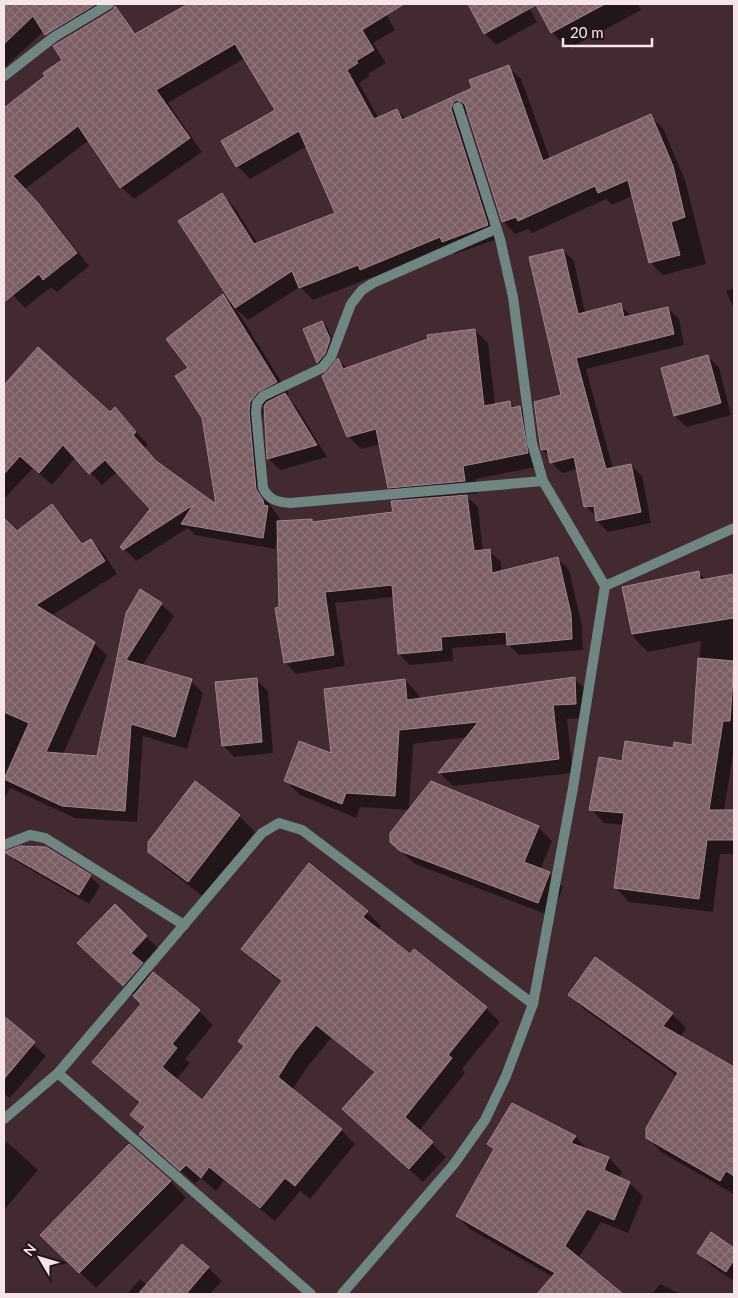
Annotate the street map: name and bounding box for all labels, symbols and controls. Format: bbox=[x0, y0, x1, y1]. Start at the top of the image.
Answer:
scale bar bbox=[563, 15, 652, 47]
text: 20 m bbox=[570, 23, 604, 41]
north arrow bbox=[15, 1233, 65, 1283]
text: N bbox=[19, 1240, 39, 1259]

